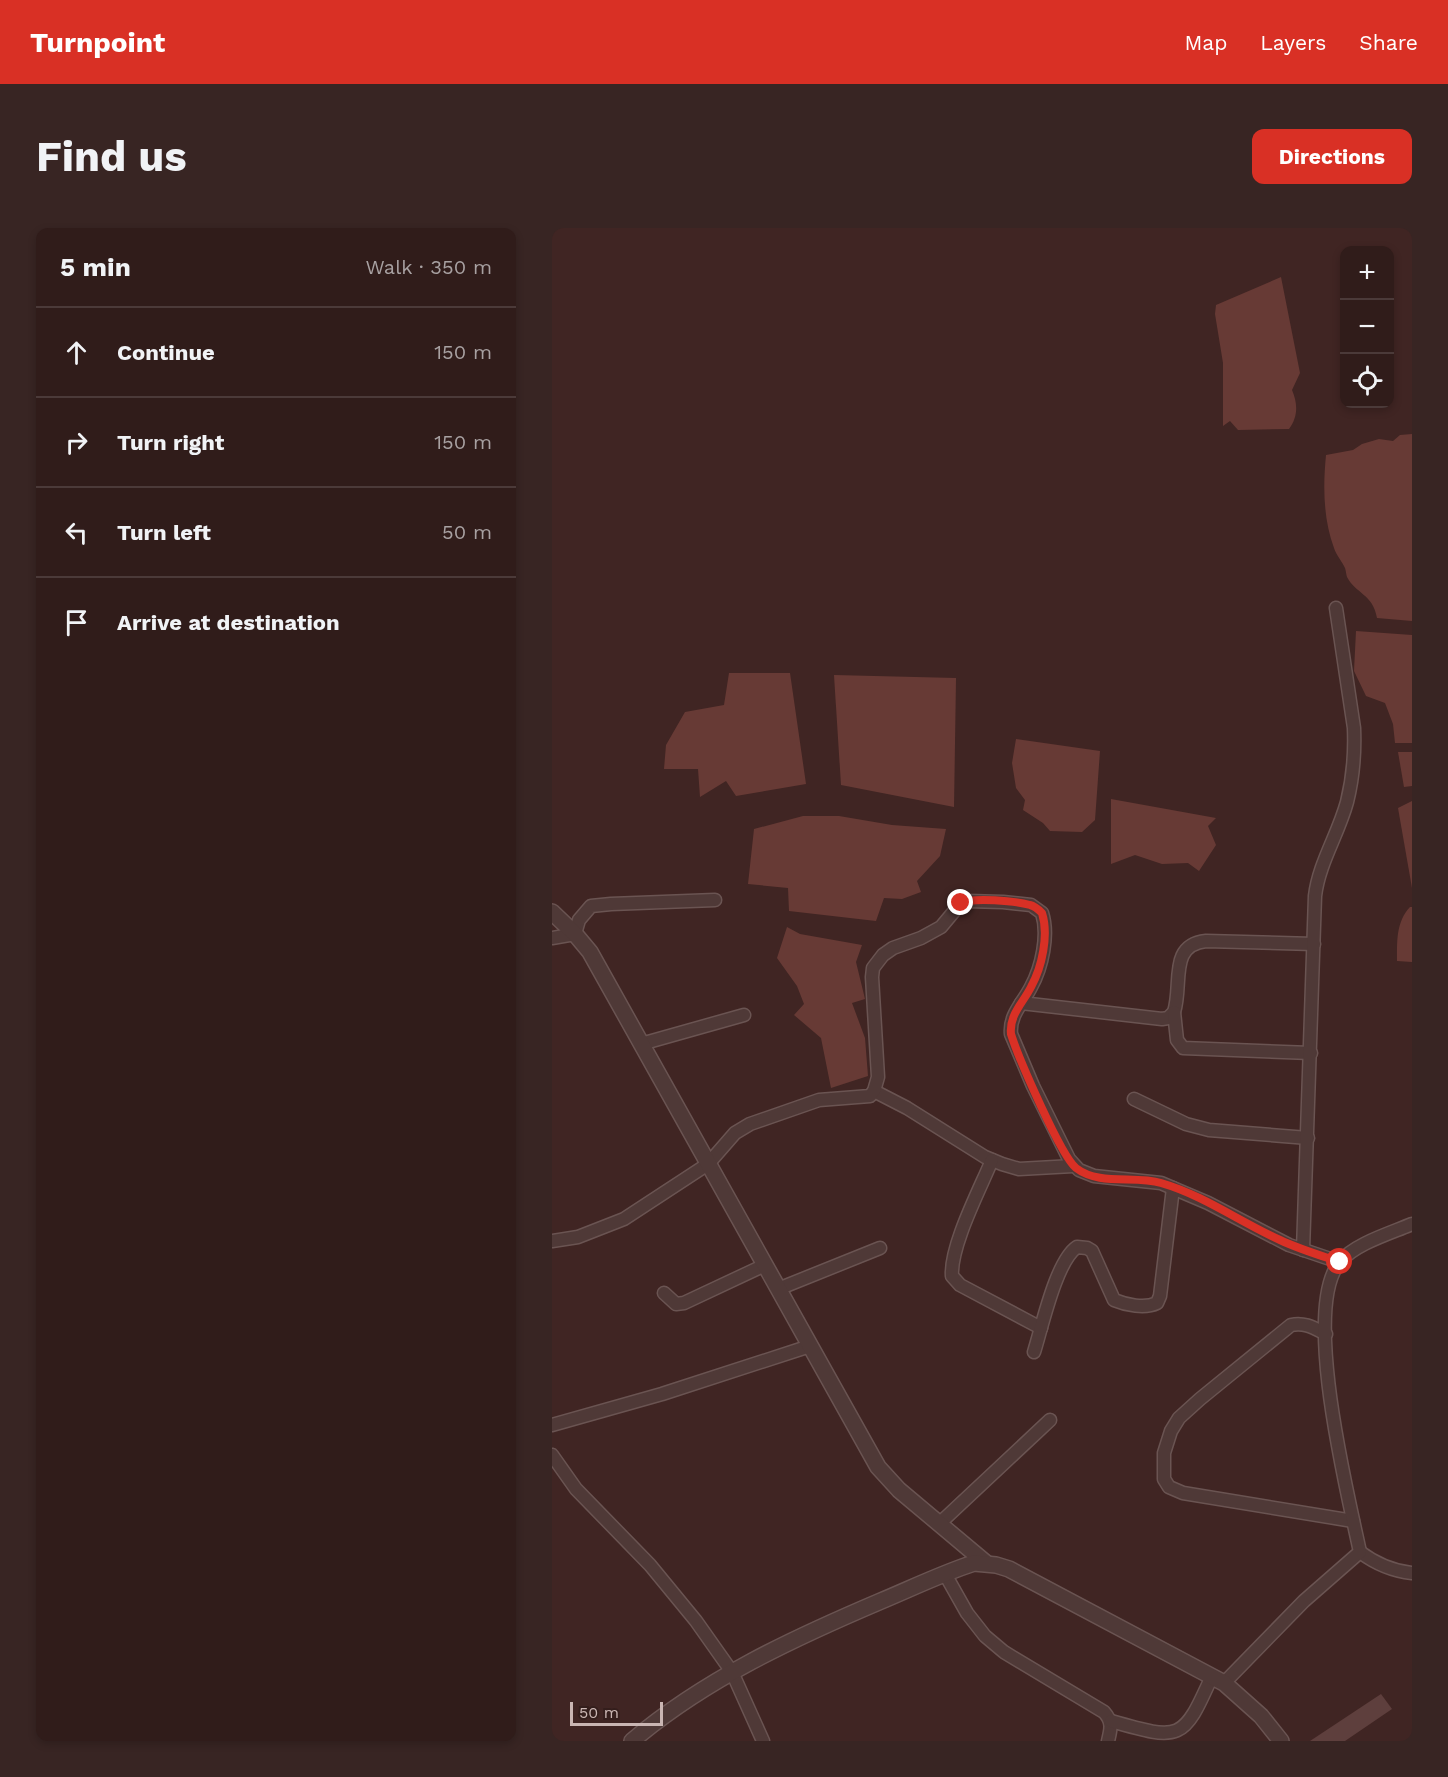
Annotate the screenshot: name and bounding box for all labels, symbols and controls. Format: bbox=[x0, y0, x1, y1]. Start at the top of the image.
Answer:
text: Turnpoint bbox=[30, 26, 165, 59]
text: Map bbox=[1184, 30, 1227, 55]
text: Layers bbox=[1260, 30, 1326, 55]
text: Share bbox=[1359, 30, 1418, 55]
button: Directions bbox=[1252, 129, 1412, 184]
text: Find us bbox=[36, 132, 187, 181]
map controls bbox=[1340, 246, 1394, 408]
button: + bbox=[1340, 246, 1394, 300]
text: 5 min bbox=[60, 252, 131, 282]
text: Walk · 350 m bbox=[365, 255, 492, 279]
button: − bbox=[1340, 300, 1394, 354]
icon: ahead bbox=[60, 336, 93, 369]
text: Continue bbox=[117, 340, 215, 365]
text: 150 m bbox=[434, 340, 492, 364]
button: locate bbox=[1340, 354, 1394, 408]
icon: right bbox=[60, 426, 93, 459]
text: Turn right bbox=[117, 430, 224, 455]
text: 150 m bbox=[434, 430, 492, 454]
icon: left bbox=[60, 516, 93, 549]
text: Turn left bbox=[117, 520, 211, 545]
text: 50 m bbox=[442, 520, 492, 544]
icon: arrive bbox=[60, 606, 93, 639]
text: Arrive at destination bbox=[117, 610, 340, 635]
route end bbox=[947, 889, 973, 915]
route start bbox=[1326, 1248, 1352, 1274]
scale bar bbox=[570, 1699, 663, 1726]
text: 50 m bbox=[579, 1703, 619, 1722]

